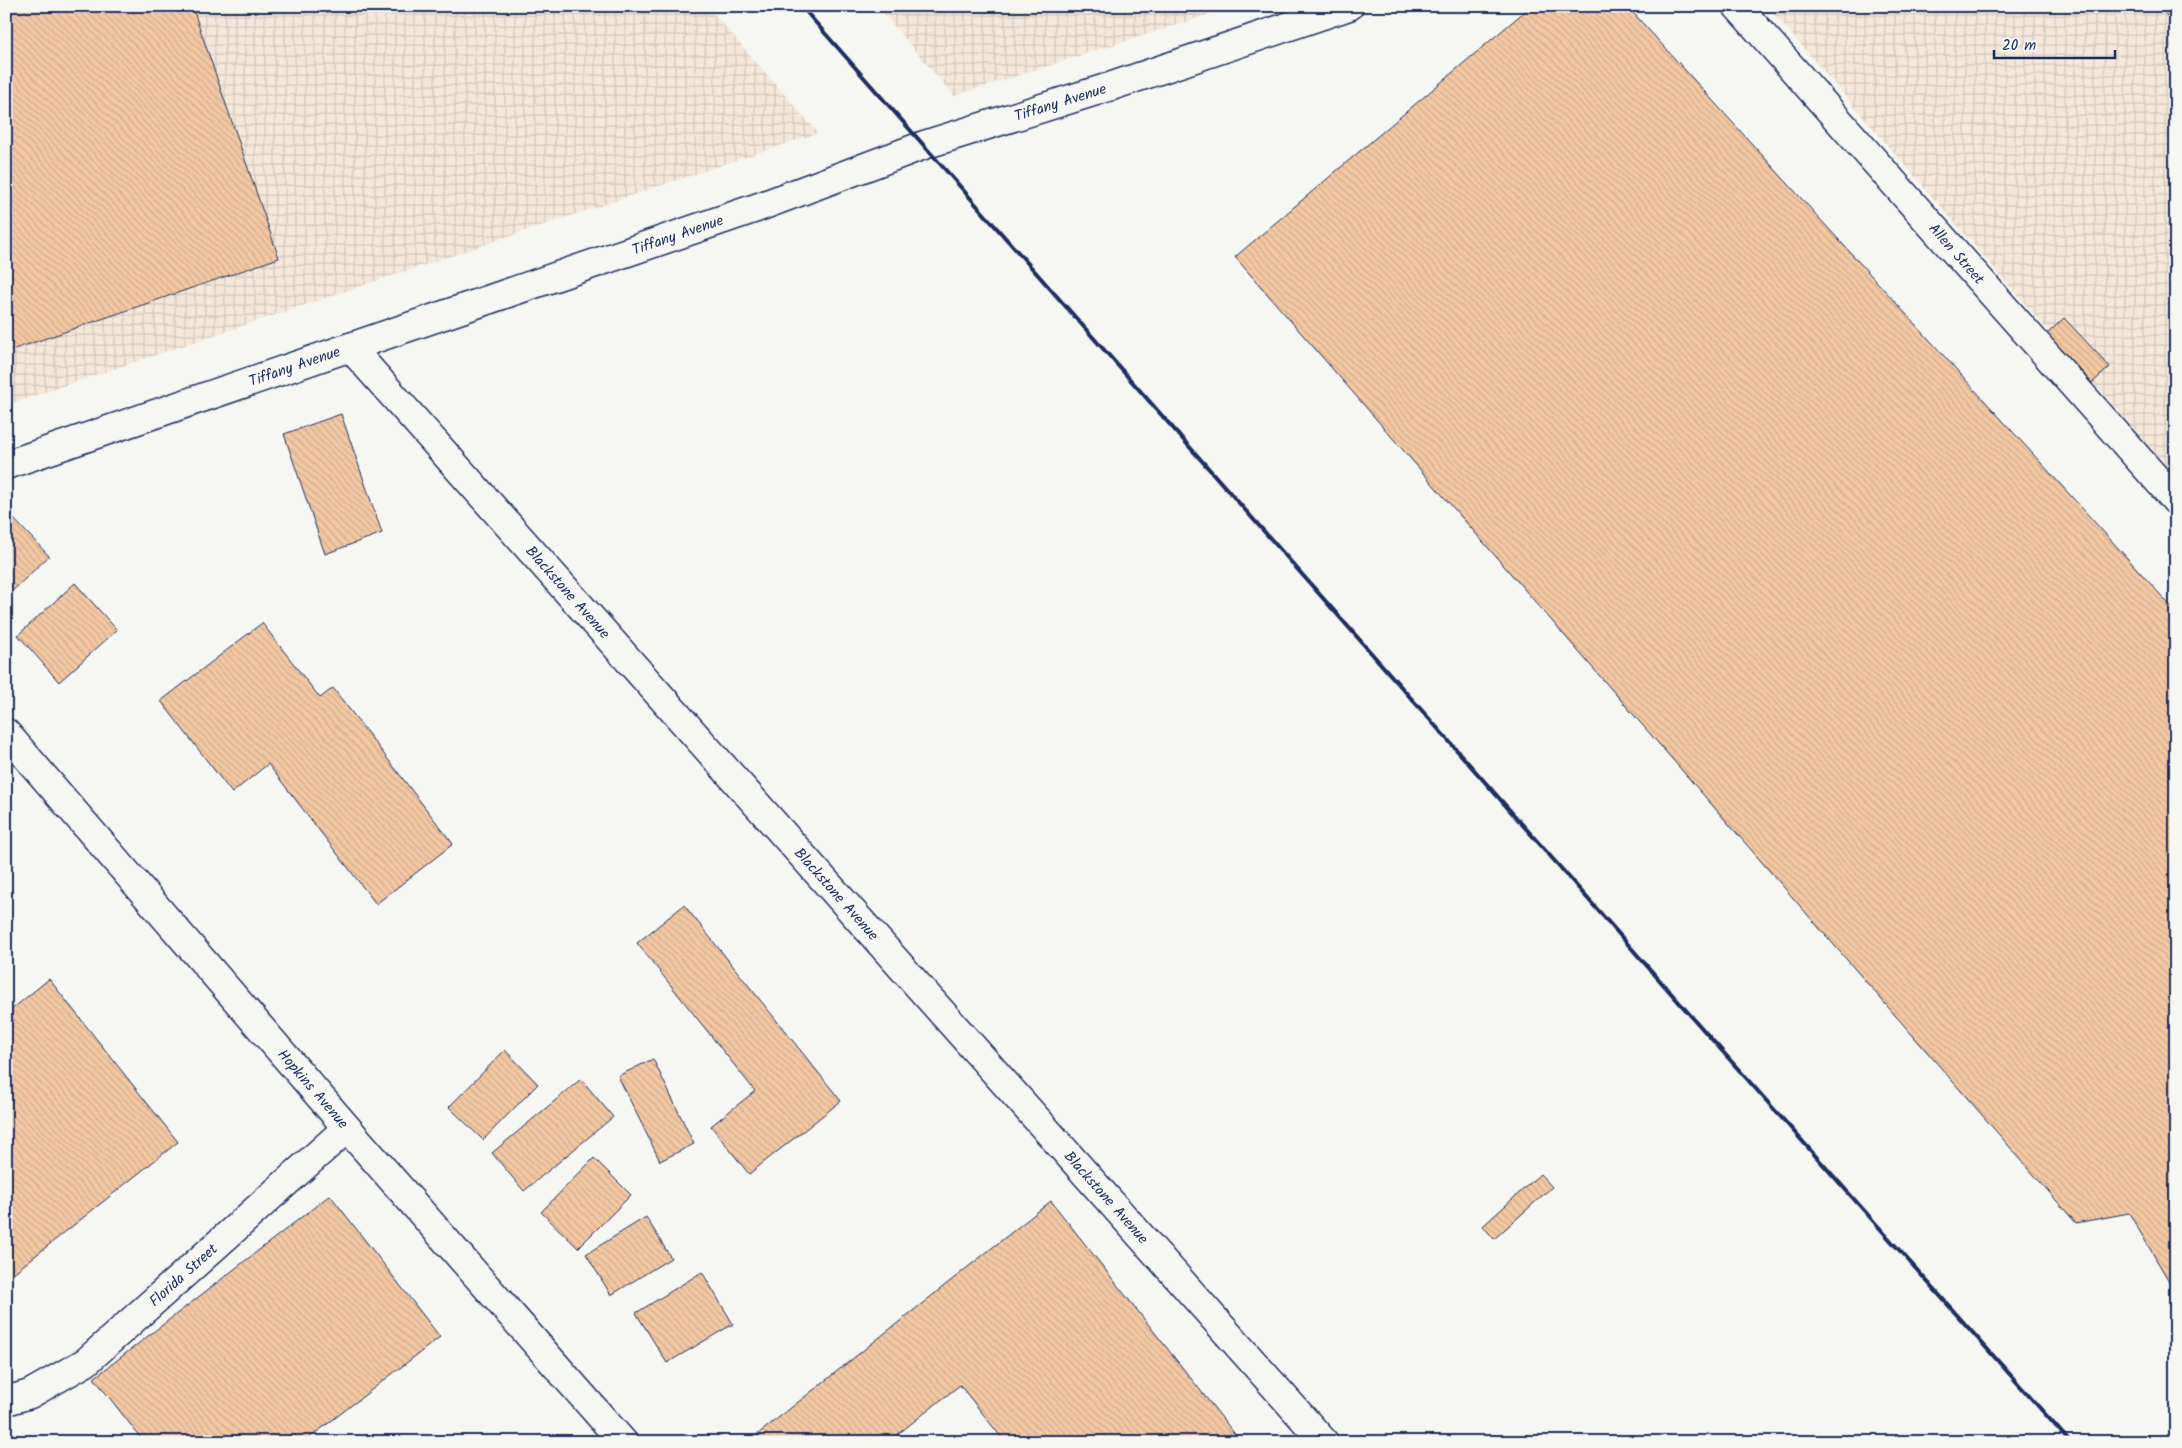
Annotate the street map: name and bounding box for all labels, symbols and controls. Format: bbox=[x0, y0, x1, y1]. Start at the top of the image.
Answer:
scale bar bbox=[1994, 28, 2116, 60]
text: 20 m bbox=[2002, 34, 2036, 58]
street label: Tiffany Avenue bbox=[1012, 77, 1110, 129]
street label: Tiffany Avenue bbox=[629, 209, 727, 263]
street label: Allen Street bbox=[1922, 218, 1990, 291]
street label: Tiffany Avenue bbox=[246, 340, 344, 394]
street label: Blackstone Avenue bbox=[519, 541, 616, 645]
street label: Blackstone Avenue bbox=[788, 843, 884, 947]
street label: Hopkins Avenue bbox=[271, 1044, 354, 1135]
street label: Blackstone Avenue bbox=[1057, 1146, 1154, 1250]
street label: Florida Street bbox=[144, 1238, 224, 1313]

